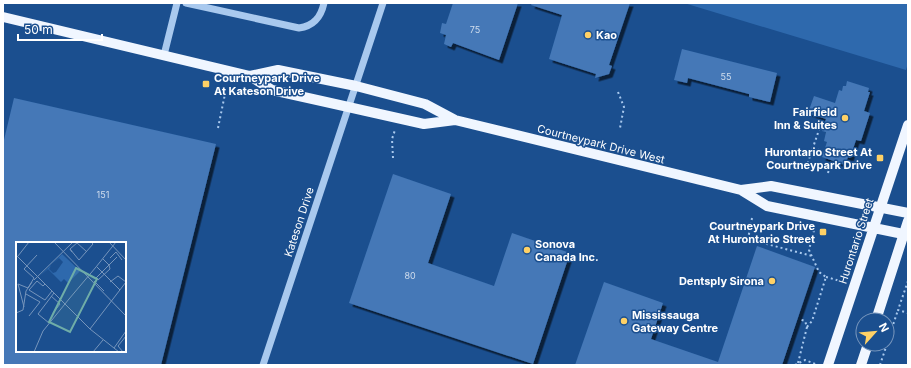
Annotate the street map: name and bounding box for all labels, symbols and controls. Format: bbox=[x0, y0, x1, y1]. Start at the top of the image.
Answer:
scale bar bbox=[18, 16, 102, 42]
text: 50 m bbox=[24, 22, 53, 37]
house number: 75 bbox=[470, 24, 480, 35]
place label: Kao bbox=[596, 28, 617, 42]
marker: Kao bbox=[583, 30, 593, 40]
place label: Courtneypark Drive At Kateson Drive bbox=[214, 71, 320, 98]
house number: 55 bbox=[721, 71, 731, 82]
marker: Courtneypark Drive At Kateson Drive bbox=[201, 79, 211, 89]
place label: Fairfield Inn & Suites bbox=[774, 105, 837, 132]
marker: Fairfield Inn & Suites bbox=[840, 113, 850, 123]
street label: Courtneypark Drive West bbox=[536, 121, 667, 167]
place label: Hurontario Street At Courtneypark Drive bbox=[765, 145, 872, 172]
marker: Hurontario Street At Courtneypark Drive bbox=[875, 153, 885, 163]
street label: Kateson Drive bbox=[281, 185, 317, 259]
house number: 151 bbox=[97, 189, 109, 200]
street label: Hurontario Street bbox=[836, 196, 877, 286]
place label: Courtneypark Drive At Hurontario Street bbox=[708, 219, 815, 246]
marker: Courtneypark Drive At Hurontario Street bbox=[818, 227, 828, 237]
place label: Sonova Canada Inc. bbox=[535, 237, 599, 264]
inset map bbox=[16, 242, 126, 352]
marker: Sonova Canada Inc. bbox=[522, 245, 532, 255]
house number: 80 bbox=[404, 270, 416, 281]
place label: Dentsply Sirona bbox=[679, 274, 764, 288]
marker: Dentsply Sirona bbox=[767, 276, 777, 286]
place label: Mississauga Gateway Centre bbox=[632, 308, 718, 335]
north arrow bbox=[855, 312, 895, 352]
marker: Mississauga Gateway Centre bbox=[619, 316, 629, 326]
text: N bbox=[876, 321, 892, 334]

